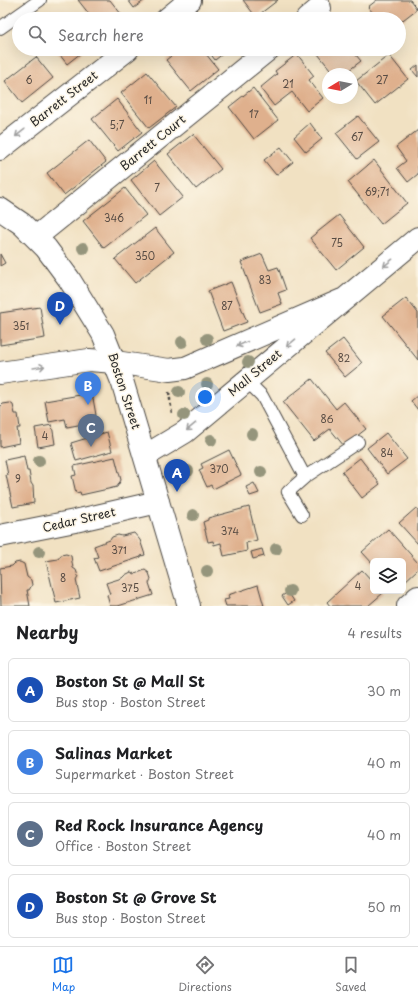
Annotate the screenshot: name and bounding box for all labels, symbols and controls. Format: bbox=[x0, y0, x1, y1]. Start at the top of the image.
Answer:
search box bbox=[12, 12, 406, 56]
icon: search bbox=[26, 23, 48, 45]
text: Search here bbox=[58, 23, 144, 46]
street label: Barrett Street bbox=[26, 66, 101, 130]
north arrow bbox=[322, 68, 358, 104]
house number: 6 bbox=[25, 72, 33, 87]
house number: 27 bbox=[376, 72, 389, 87]
house number: 21 bbox=[282, 76, 294, 91]
house number: 11 bbox=[144, 92, 152, 107]
house number: 17 bbox=[249, 106, 260, 121]
street label: Barrett Court bbox=[116, 110, 189, 174]
house number: 5;7 bbox=[110, 117, 125, 132]
one-way arrow bbox=[15, 129, 26, 137]
house number: 67 bbox=[351, 129, 363, 144]
house number: 7 bbox=[154, 180, 160, 195]
house number: 69;71 bbox=[365, 184, 389, 199]
house number: 346 bbox=[104, 210, 124, 225]
house number: 75 bbox=[331, 235, 343, 250]
house number: 350 bbox=[135, 248, 155, 263]
one-way arrow bbox=[382, 258, 393, 267]
house number: 83 bbox=[259, 272, 271, 287]
pin: D bbox=[47, 292, 73, 325]
house number: 87 bbox=[221, 298, 233, 313]
house number: 351 bbox=[13, 318, 29, 333]
one-way arrow bbox=[285, 339, 296, 348]
one-way arrow bbox=[237, 341, 249, 348]
street label: Mall Street bbox=[224, 344, 285, 400]
street label: Boston Street bbox=[104, 350, 146, 431]
house number: 82 bbox=[338, 350, 350, 365]
one-way arrow bbox=[32, 363, 45, 371]
pin: B bbox=[75, 372, 101, 405]
your location bbox=[195, 387, 215, 407]
house number: 86 bbox=[321, 411, 334, 426]
pin: C bbox=[78, 414, 104, 447]
one-way arrow bbox=[186, 422, 197, 431]
house number: 4 bbox=[42, 428, 49, 443]
house number: 84 bbox=[381, 445, 394, 460]
pin: A bbox=[164, 459, 190, 492]
house number: 370 bbox=[209, 461, 229, 476]
house number: 9 bbox=[15, 471, 21, 486]
street label: Cedar Street bbox=[40, 502, 117, 536]
house number: 374 bbox=[221, 523, 240, 538]
house number: 371 bbox=[111, 542, 127, 557]
map controls bbox=[370, 558, 406, 594]
button: layers bbox=[370, 558, 406, 594]
house number: 8 bbox=[60, 570, 66, 585]
house number: 4 bbox=[355, 578, 362, 593]
house number: 375 bbox=[121, 580, 139, 595]
text: Nearby bbox=[16, 619, 78, 645]
text: 4 results bbox=[348, 623, 402, 642]
text: Boston St @ Mall St bbox=[55, 669, 205, 692]
text: A bbox=[25, 681, 35, 700]
text: 30 m bbox=[367, 681, 401, 700]
text: Bus stop · Boston Street bbox=[55, 692, 206, 711]
text: Salinas Market bbox=[55, 741, 172, 764]
text: B bbox=[26, 753, 34, 772]
text: 40 m bbox=[367, 753, 401, 772]
text: Supermarket · Boston Street bbox=[55, 764, 234, 783]
text: Red Rock Insurance Agency bbox=[55, 813, 263, 836]
text: C bbox=[25, 825, 35, 844]
text: 40 m bbox=[367, 825, 401, 844]
text: Office · Boston Street bbox=[55, 836, 191, 855]
text: Boston St @ Grove St bbox=[55, 885, 217, 908]
text: D bbox=[25, 897, 35, 916]
text: 50 m bbox=[367, 897, 401, 916]
text: Bus stop · Boston Street bbox=[55, 908, 206, 927]
tab: Map bbox=[52, 954, 75, 995]
tab: Directions bbox=[178, 954, 232, 995]
tab: Saved bbox=[335, 954, 366, 995]

